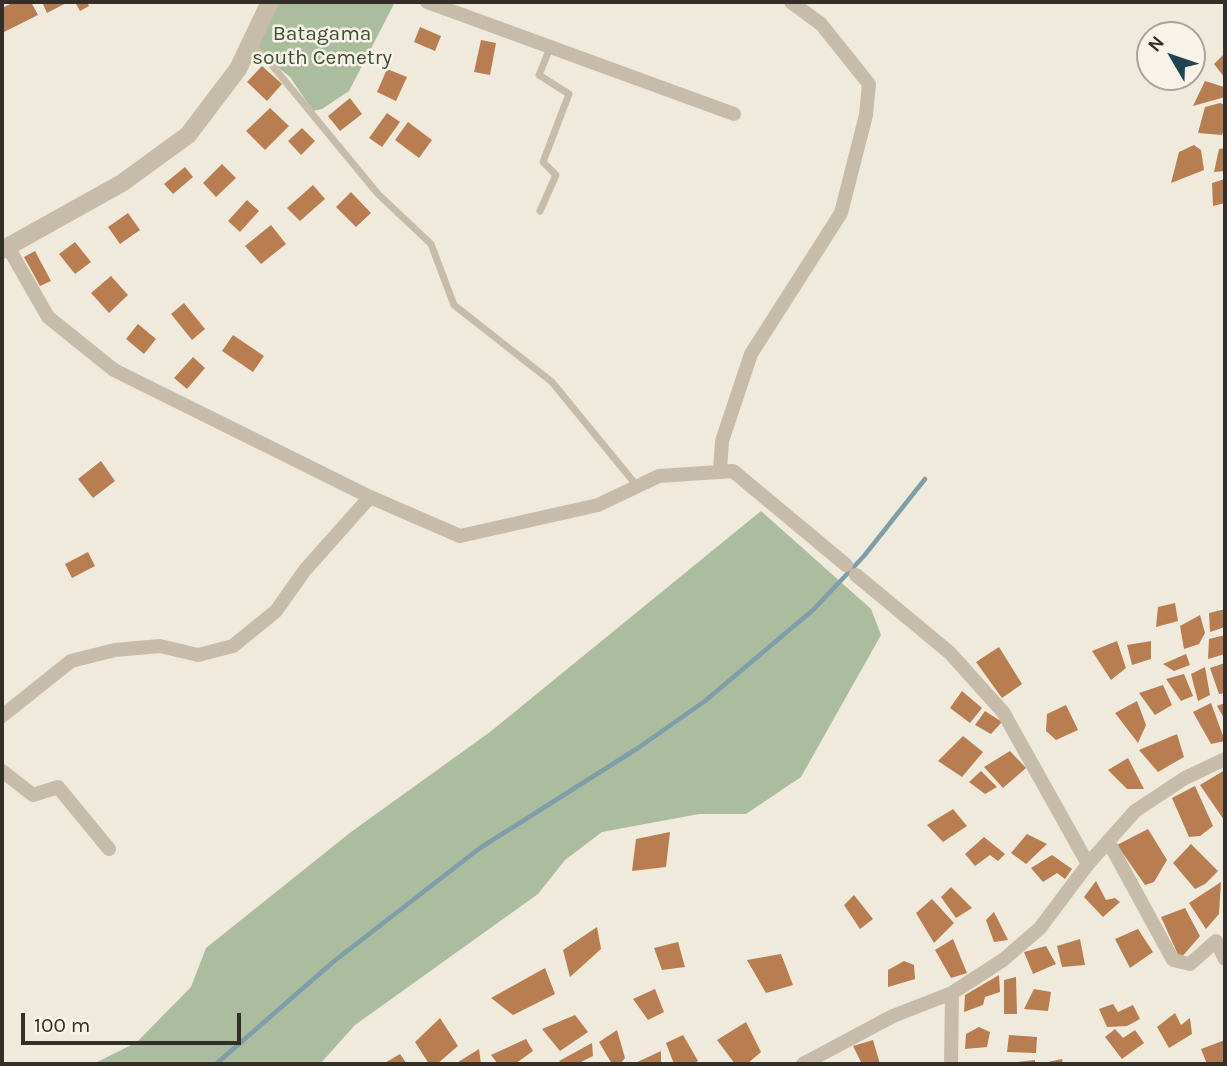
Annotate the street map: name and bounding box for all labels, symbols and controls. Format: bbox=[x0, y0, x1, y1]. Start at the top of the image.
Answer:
park label: Batagama south Cemetry bbox=[252, 21, 392, 71]
north arrow bbox=[1136, 21, 1206, 91]
text: N bbox=[1143, 32, 1169, 56]
scale bar bbox=[24, 1000, 245, 1044]
text: 100 m bbox=[34, 1013, 91, 1037]

